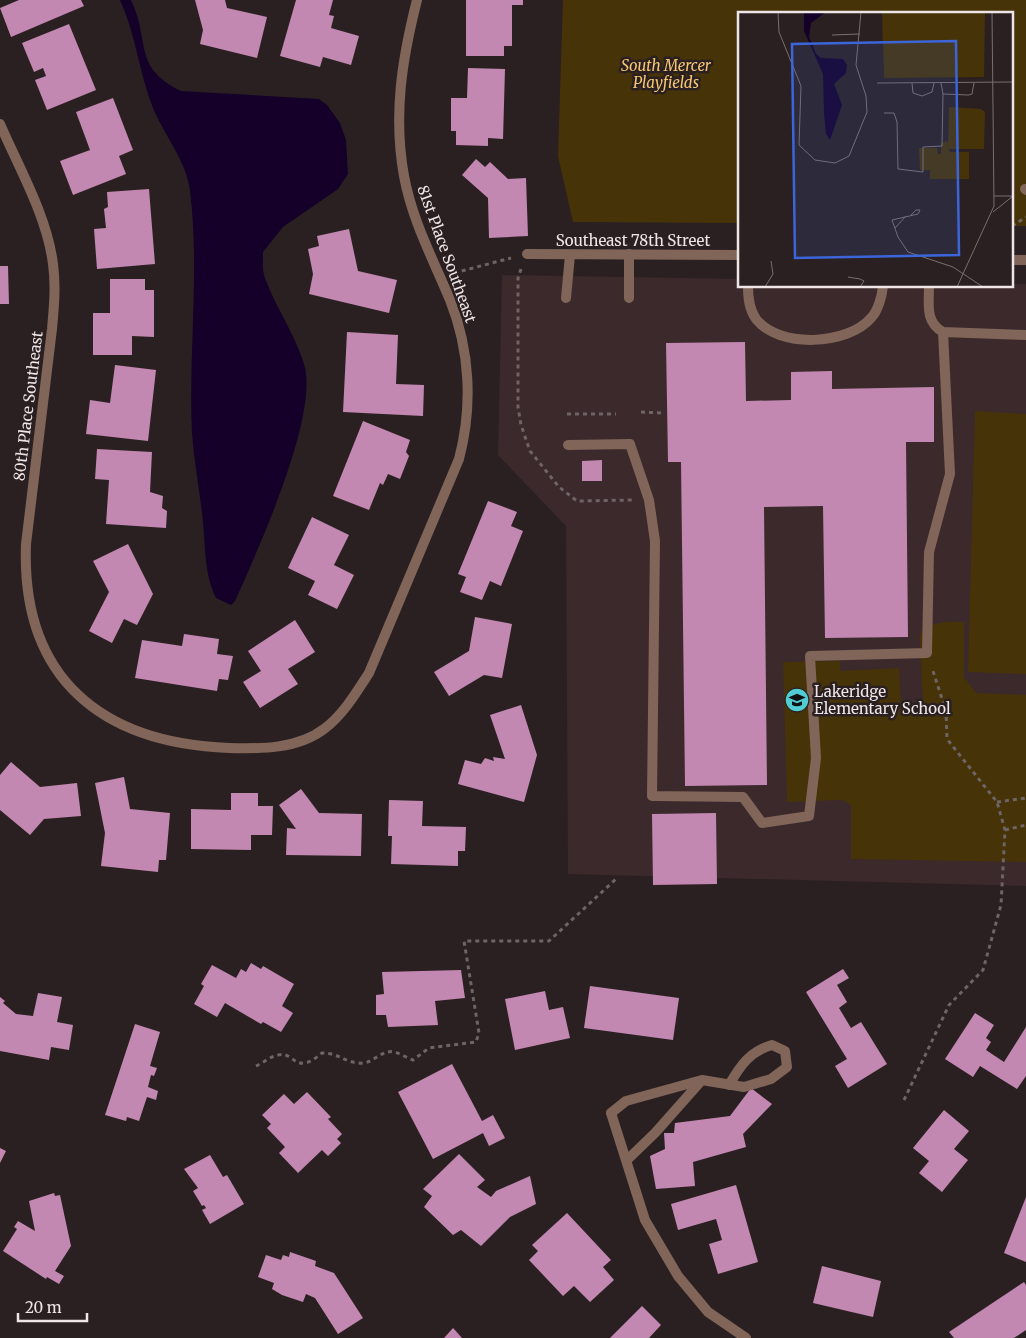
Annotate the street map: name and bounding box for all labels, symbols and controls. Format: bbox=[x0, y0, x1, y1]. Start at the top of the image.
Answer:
inset map bbox=[738, 12, 1014, 288]
park label: South Mercer Playfields bbox=[621, 56, 712, 92]
street label: 81st Place Southeast bbox=[413, 183, 481, 325]
street label: Southeast 78th Street bbox=[556, 231, 710, 250]
street label: 80th Place Southeast bbox=[9, 330, 47, 482]
place label: Lakeridge Elementary School bbox=[814, 682, 951, 718]
school or university icon: Lakeridge Elementary School bbox=[784, 687, 810, 713]
scale bar bbox=[18, 1290, 86, 1322]
text: 20 m bbox=[25, 1298, 62, 1317]

